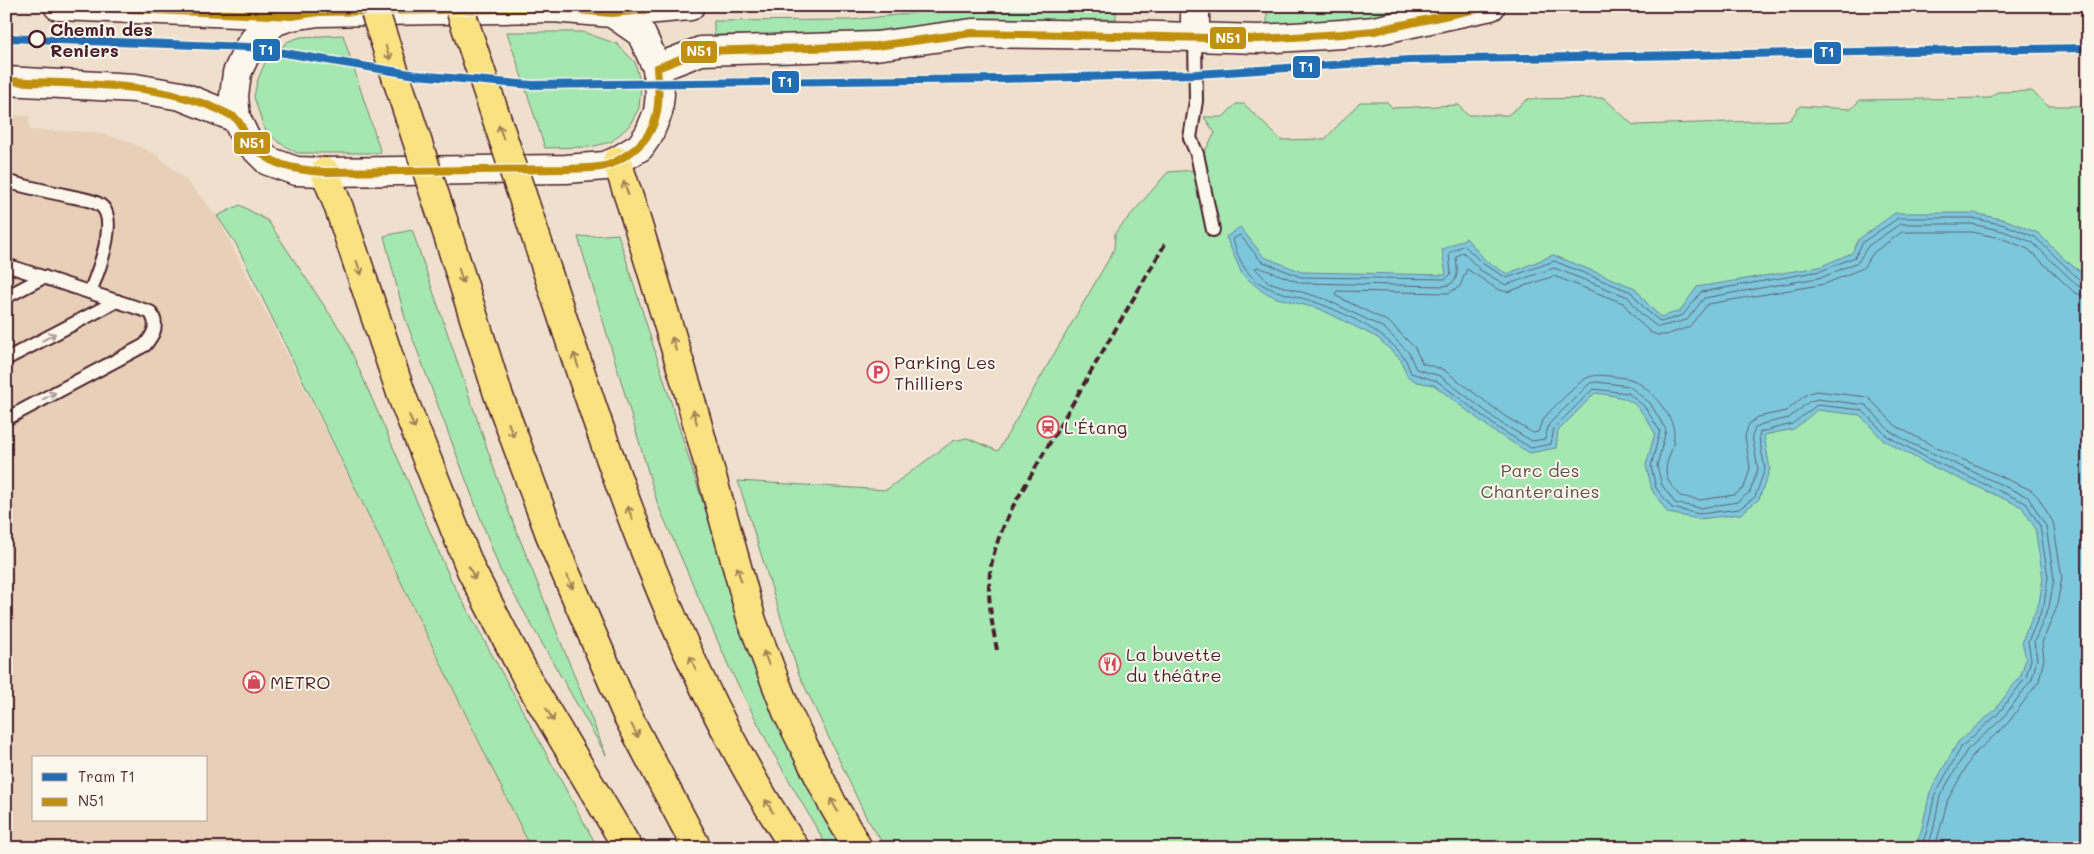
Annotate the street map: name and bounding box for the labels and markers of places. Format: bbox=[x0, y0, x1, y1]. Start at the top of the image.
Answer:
place label: Chemin des Reniers bbox=[50, 17, 153, 62]
marker: Chemin des Reniers bbox=[28, 30, 46, 48]
place label: Parking Les Thilliers bbox=[894, 350, 996, 395]
parking icon: Parking Les Thilliers bbox=[866, 360, 890, 384]
station icon: L'Étang bbox=[1036, 415, 1060, 439]
place label: L'Étang bbox=[1064, 415, 1127, 439]
place label: La buvette du théâtre bbox=[1126, 642, 1222, 687]
restaurant icon: La buvette du théâtre bbox=[1098, 652, 1122, 676]
shop icon: METRO bbox=[242, 670, 266, 694]
place label: METRO bbox=[270, 670, 330, 694]

